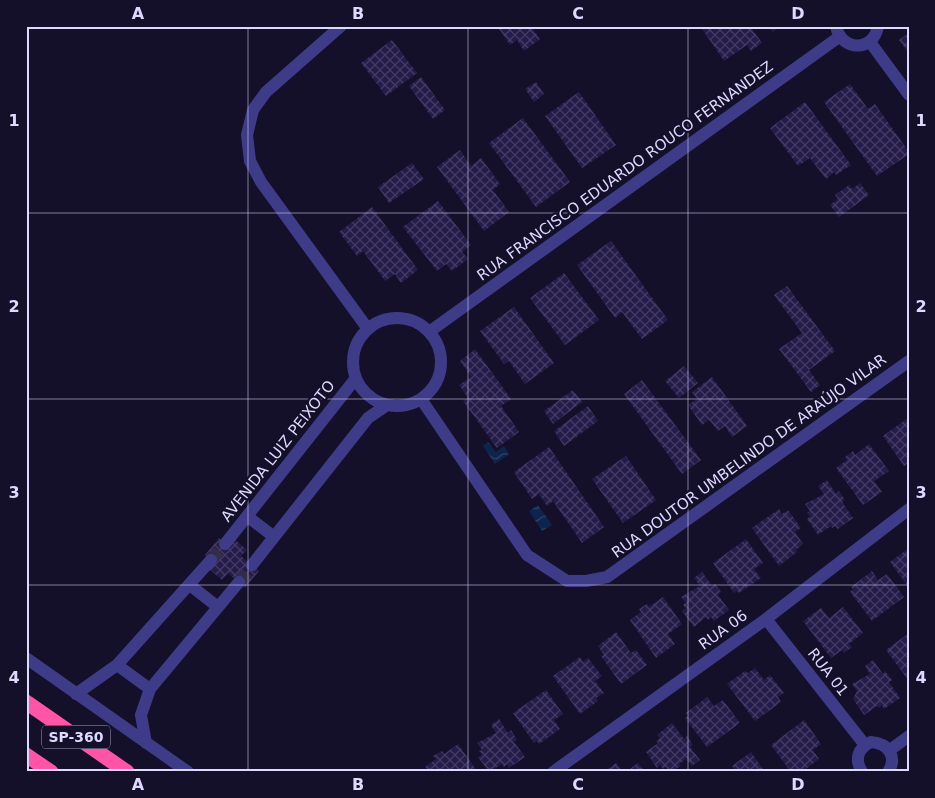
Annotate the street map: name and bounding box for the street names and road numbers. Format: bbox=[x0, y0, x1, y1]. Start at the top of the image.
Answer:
street label: RUA FRANCISCO EDUARDO ROUCO FERNANDEZ bbox=[474, 57, 776, 285]
street label: RUA DOUTOR UMBELINDO DE ARAÚJO VILAR bbox=[608, 349, 890, 562]
street label: AVENIDA LUIZ PEIXOTO bbox=[217, 377, 339, 525]
street label: RUA 06 bbox=[695, 606, 751, 654]
street label: RUA 01 bbox=[804, 645, 852, 699]
road number: SP-360 bbox=[42, 726, 110, 749]

